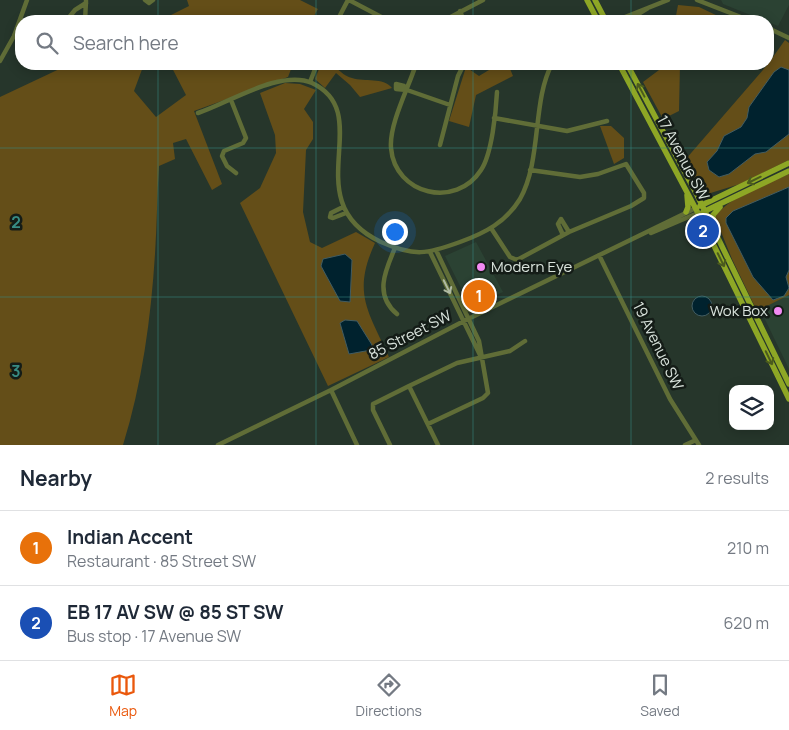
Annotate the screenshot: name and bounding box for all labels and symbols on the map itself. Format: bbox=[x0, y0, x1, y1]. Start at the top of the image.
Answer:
one-way arrow bbox=[636, 83, 645, 98]
street label: 17 Avenue SW bbox=[652, 111, 715, 204]
one-way arrow bbox=[747, 176, 762, 185]
text: 2 bbox=[11, 211, 21, 233]
pin: 2 bbox=[687, 212, 719, 250]
your location bbox=[382, 219, 408, 245]
one-way arrow bbox=[716, 252, 726, 267]
place label: Modern Eye bbox=[491, 256, 573, 277]
marker: Modern Eye bbox=[475, 261, 487, 273]
pin: 1 bbox=[463, 277, 495, 315]
one-way arrow bbox=[443, 279, 452, 294]
street label: 19 Avenue SW bbox=[628, 298, 689, 393]
place label: Wok Box bbox=[710, 300, 768, 321]
street label: 85 Street SW bbox=[365, 305, 455, 364]
marker: Wok Box bbox=[772, 305, 784, 317]
one-way arrow bbox=[765, 350, 774, 365]
text: 3 bbox=[11, 360, 21, 382]

